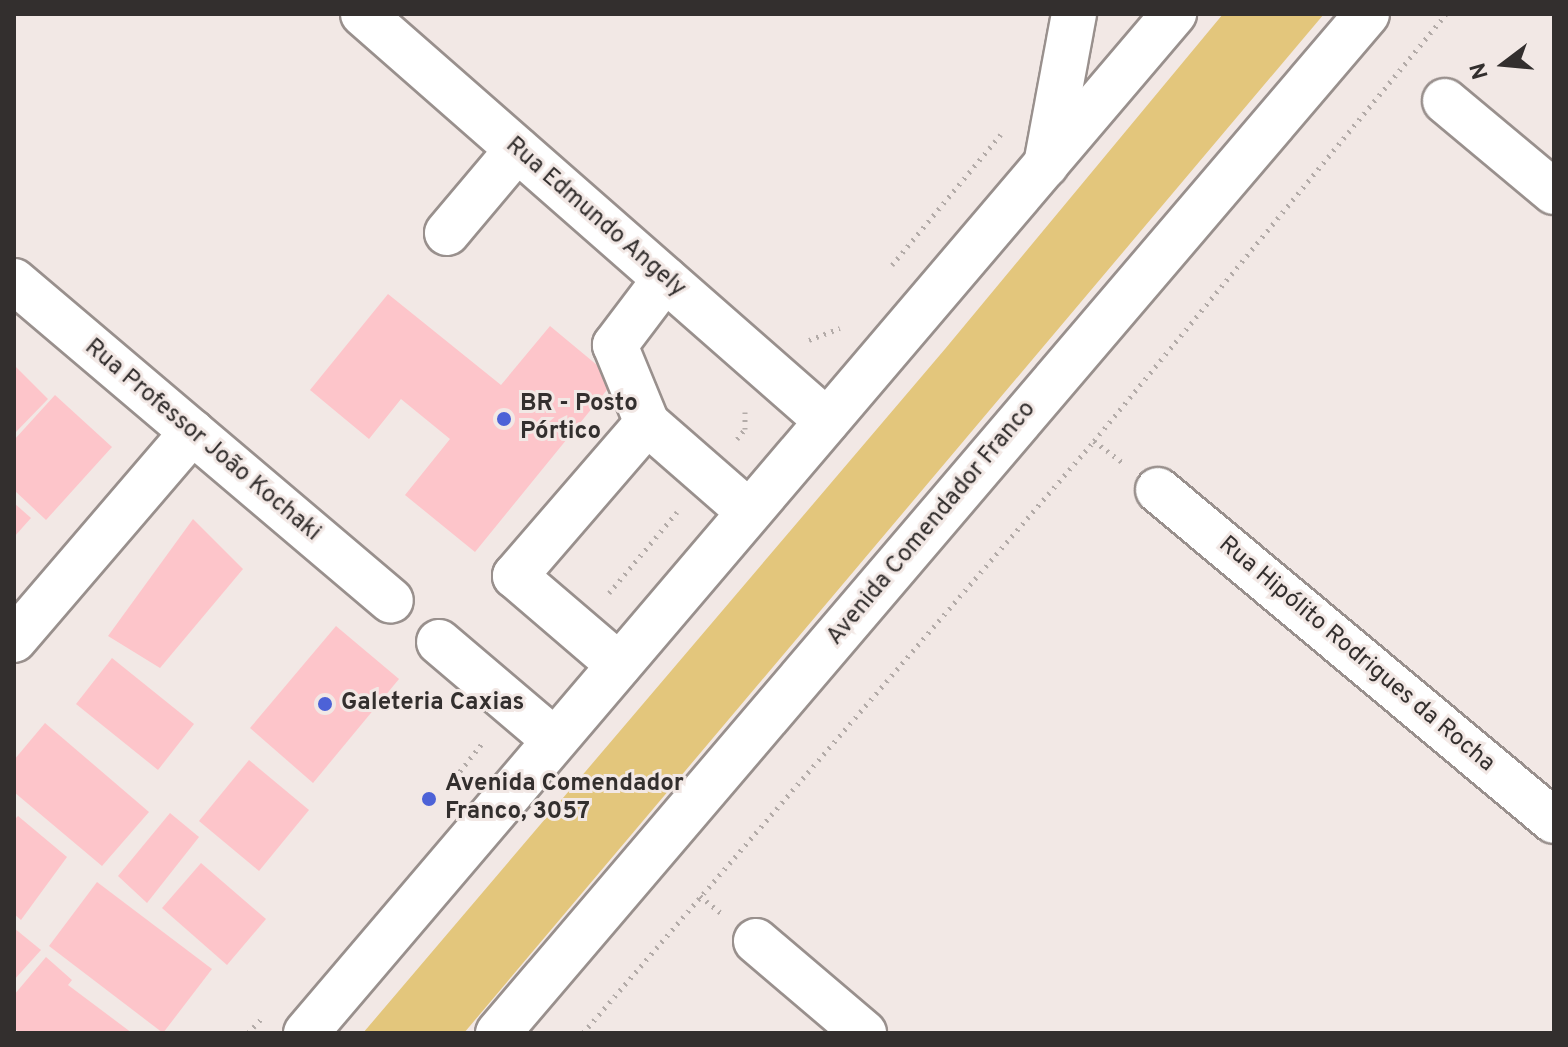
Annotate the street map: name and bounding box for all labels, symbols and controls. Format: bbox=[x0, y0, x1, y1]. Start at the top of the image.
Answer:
north arrow bbox=[1464, 24, 1544, 104]
text: N bbox=[1465, 59, 1496, 82]
street label: Rua Edmundo Angely bbox=[499, 132, 691, 304]
street label: Rua Professor João Kochaki bbox=[78, 334, 326, 548]
place label: BR - Posto Pórtico bbox=[520, 391, 638, 447]
street label: Avenida Comendador Franco bbox=[821, 396, 1043, 652]
marker: BR - Posto Pórtico bbox=[495, 410, 513, 428]
street label: Rua Hipólito Rodrigues da Rocha bbox=[1212, 531, 1500, 779]
place label: Galeteria Caxias bbox=[341, 690, 524, 718]
marker: Galeteria Caxias bbox=[316, 695, 334, 713]
place label: Avenida Comendador Franco, 3057 bbox=[445, 771, 684, 827]
marker: Avenida Comendador Franco, 3057 bbox=[420, 790, 438, 808]

